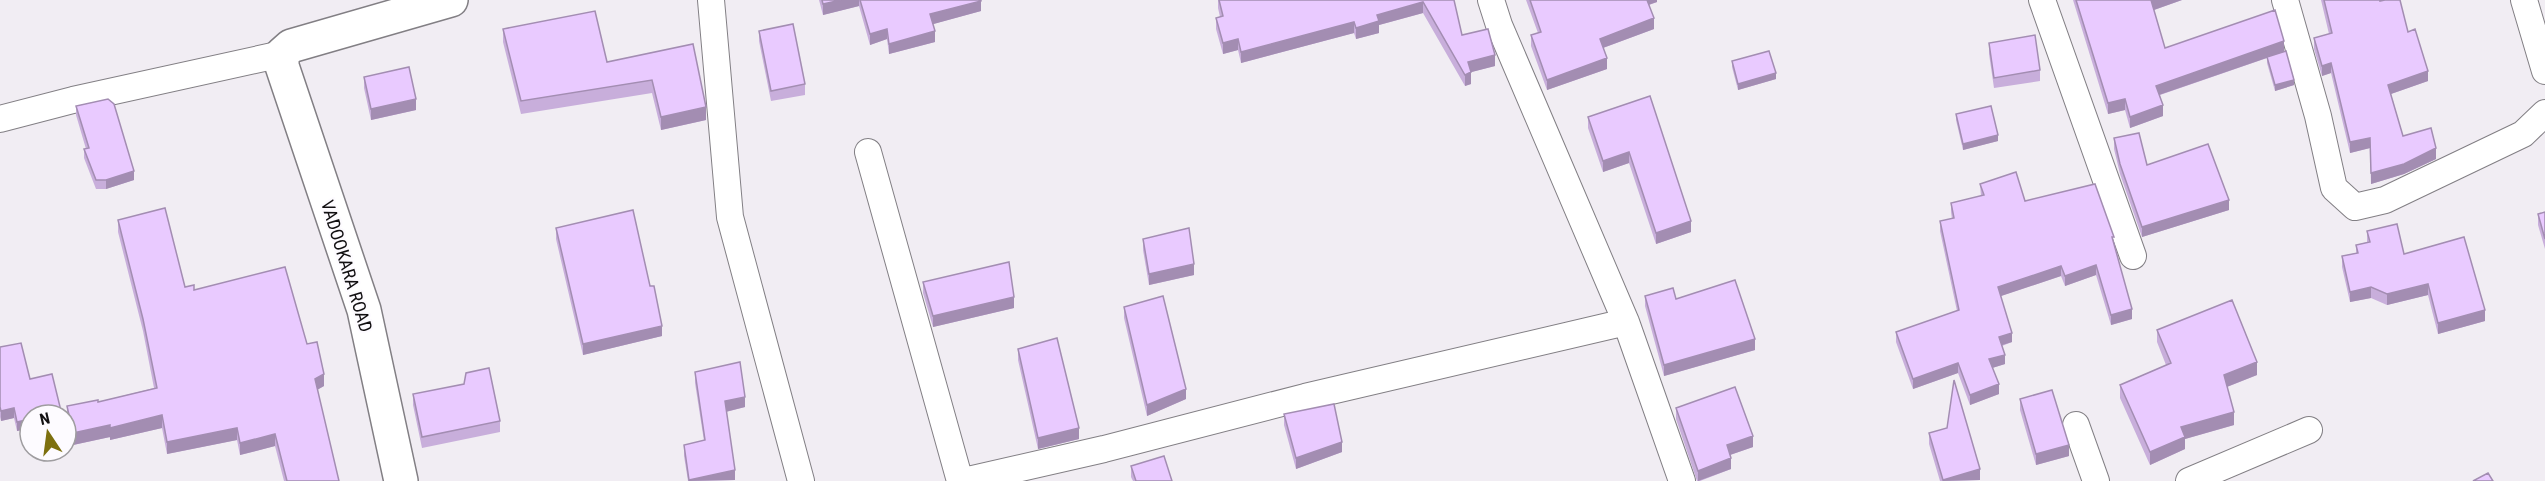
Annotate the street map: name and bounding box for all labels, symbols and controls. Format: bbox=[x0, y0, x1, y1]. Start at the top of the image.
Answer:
street label: VADOOKARA ROAD bbox=[317, 198, 377, 334]
north arrow bbox=[18, 403, 78, 463]
text: N bbox=[38, 409, 52, 429]

